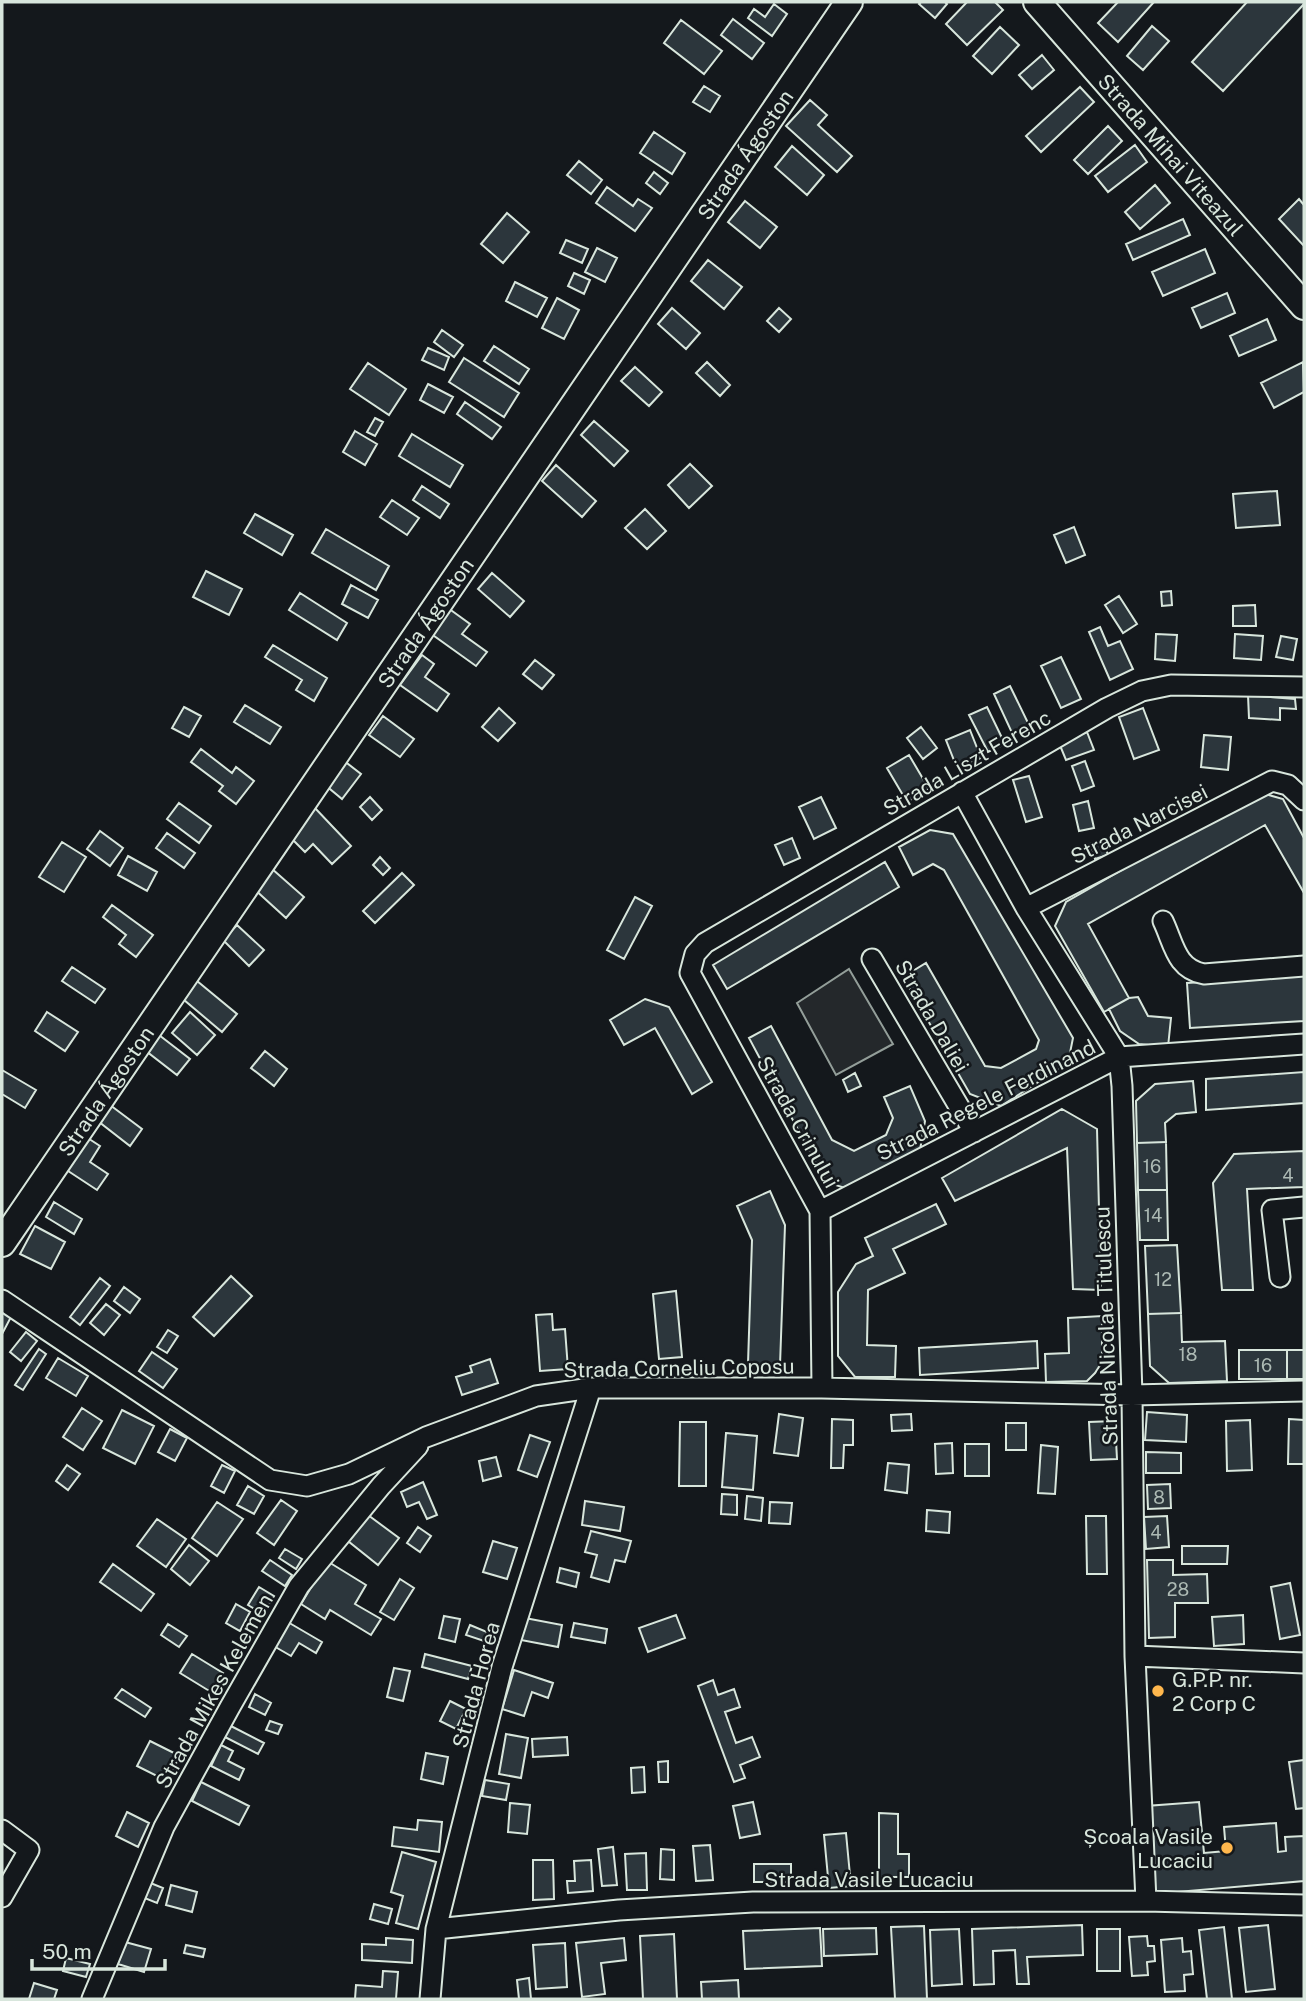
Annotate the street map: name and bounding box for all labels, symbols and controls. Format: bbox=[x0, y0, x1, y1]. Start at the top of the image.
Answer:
street label: Strada Mihai Viteazul bbox=[1093, 68, 1249, 241]
street label: Strada Ágoston bbox=[692, 85, 798, 224]
street label: Strada Ágoston bbox=[372, 553, 479, 693]
street label: Strada Liszt Ferenc bbox=[879, 705, 1055, 821]
street label: Strada Narcisei bbox=[1066, 779, 1212, 869]
street label: Strada Daliei bbox=[890, 956, 974, 1076]
street label: Strada Ágoston bbox=[53, 1021, 159, 1161]
street label: Strada Regele Ferdinand bbox=[873, 1034, 1099, 1166]
street label: Strada Crinului bbox=[752, 1052, 844, 1192]
house number: 16 bbox=[1143, 1156, 1161, 1177]
house number: 4 bbox=[1282, 1165, 1294, 1186]
house number: 14 bbox=[1144, 1205, 1162, 1226]
street label: Strada Nicolae Titulescu bbox=[1089, 1206, 1123, 1446]
house number: 12 bbox=[1154, 1269, 1172, 1290]
house number: 18 bbox=[1179, 1344, 1197, 1365]
street label: Strada Corneliu Coposu bbox=[563, 1353, 795, 1383]
house number: 16 bbox=[1254, 1355, 1272, 1376]
house number: 8 bbox=[1153, 1487, 1165, 1508]
house number: 4 bbox=[1150, 1522, 1162, 1543]
house number: 28 bbox=[1167, 1579, 1189, 1600]
street label: Strada Mikes Kelemen bbox=[150, 1589, 278, 1793]
street label: Strada Horea bbox=[447, 1619, 505, 1751]
place label: G.P.P. nr. 2 Corp C bbox=[1172, 1667, 1256, 1716]
marker: G.P.P. nr. 2 Corp C bbox=[1150, 1683, 1166, 1699]
place label: Școala Vasile Lucaciu bbox=[1083, 1824, 1213, 1873]
marker: Școala Vasile Lucaciu bbox=[1219, 1840, 1235, 1856]
street label: Strada Vasile Lucaciu bbox=[764, 1867, 974, 1892]
scale bar bbox=[32, 1927, 164, 1971]
text: 50 m bbox=[42, 1939, 92, 1964]

